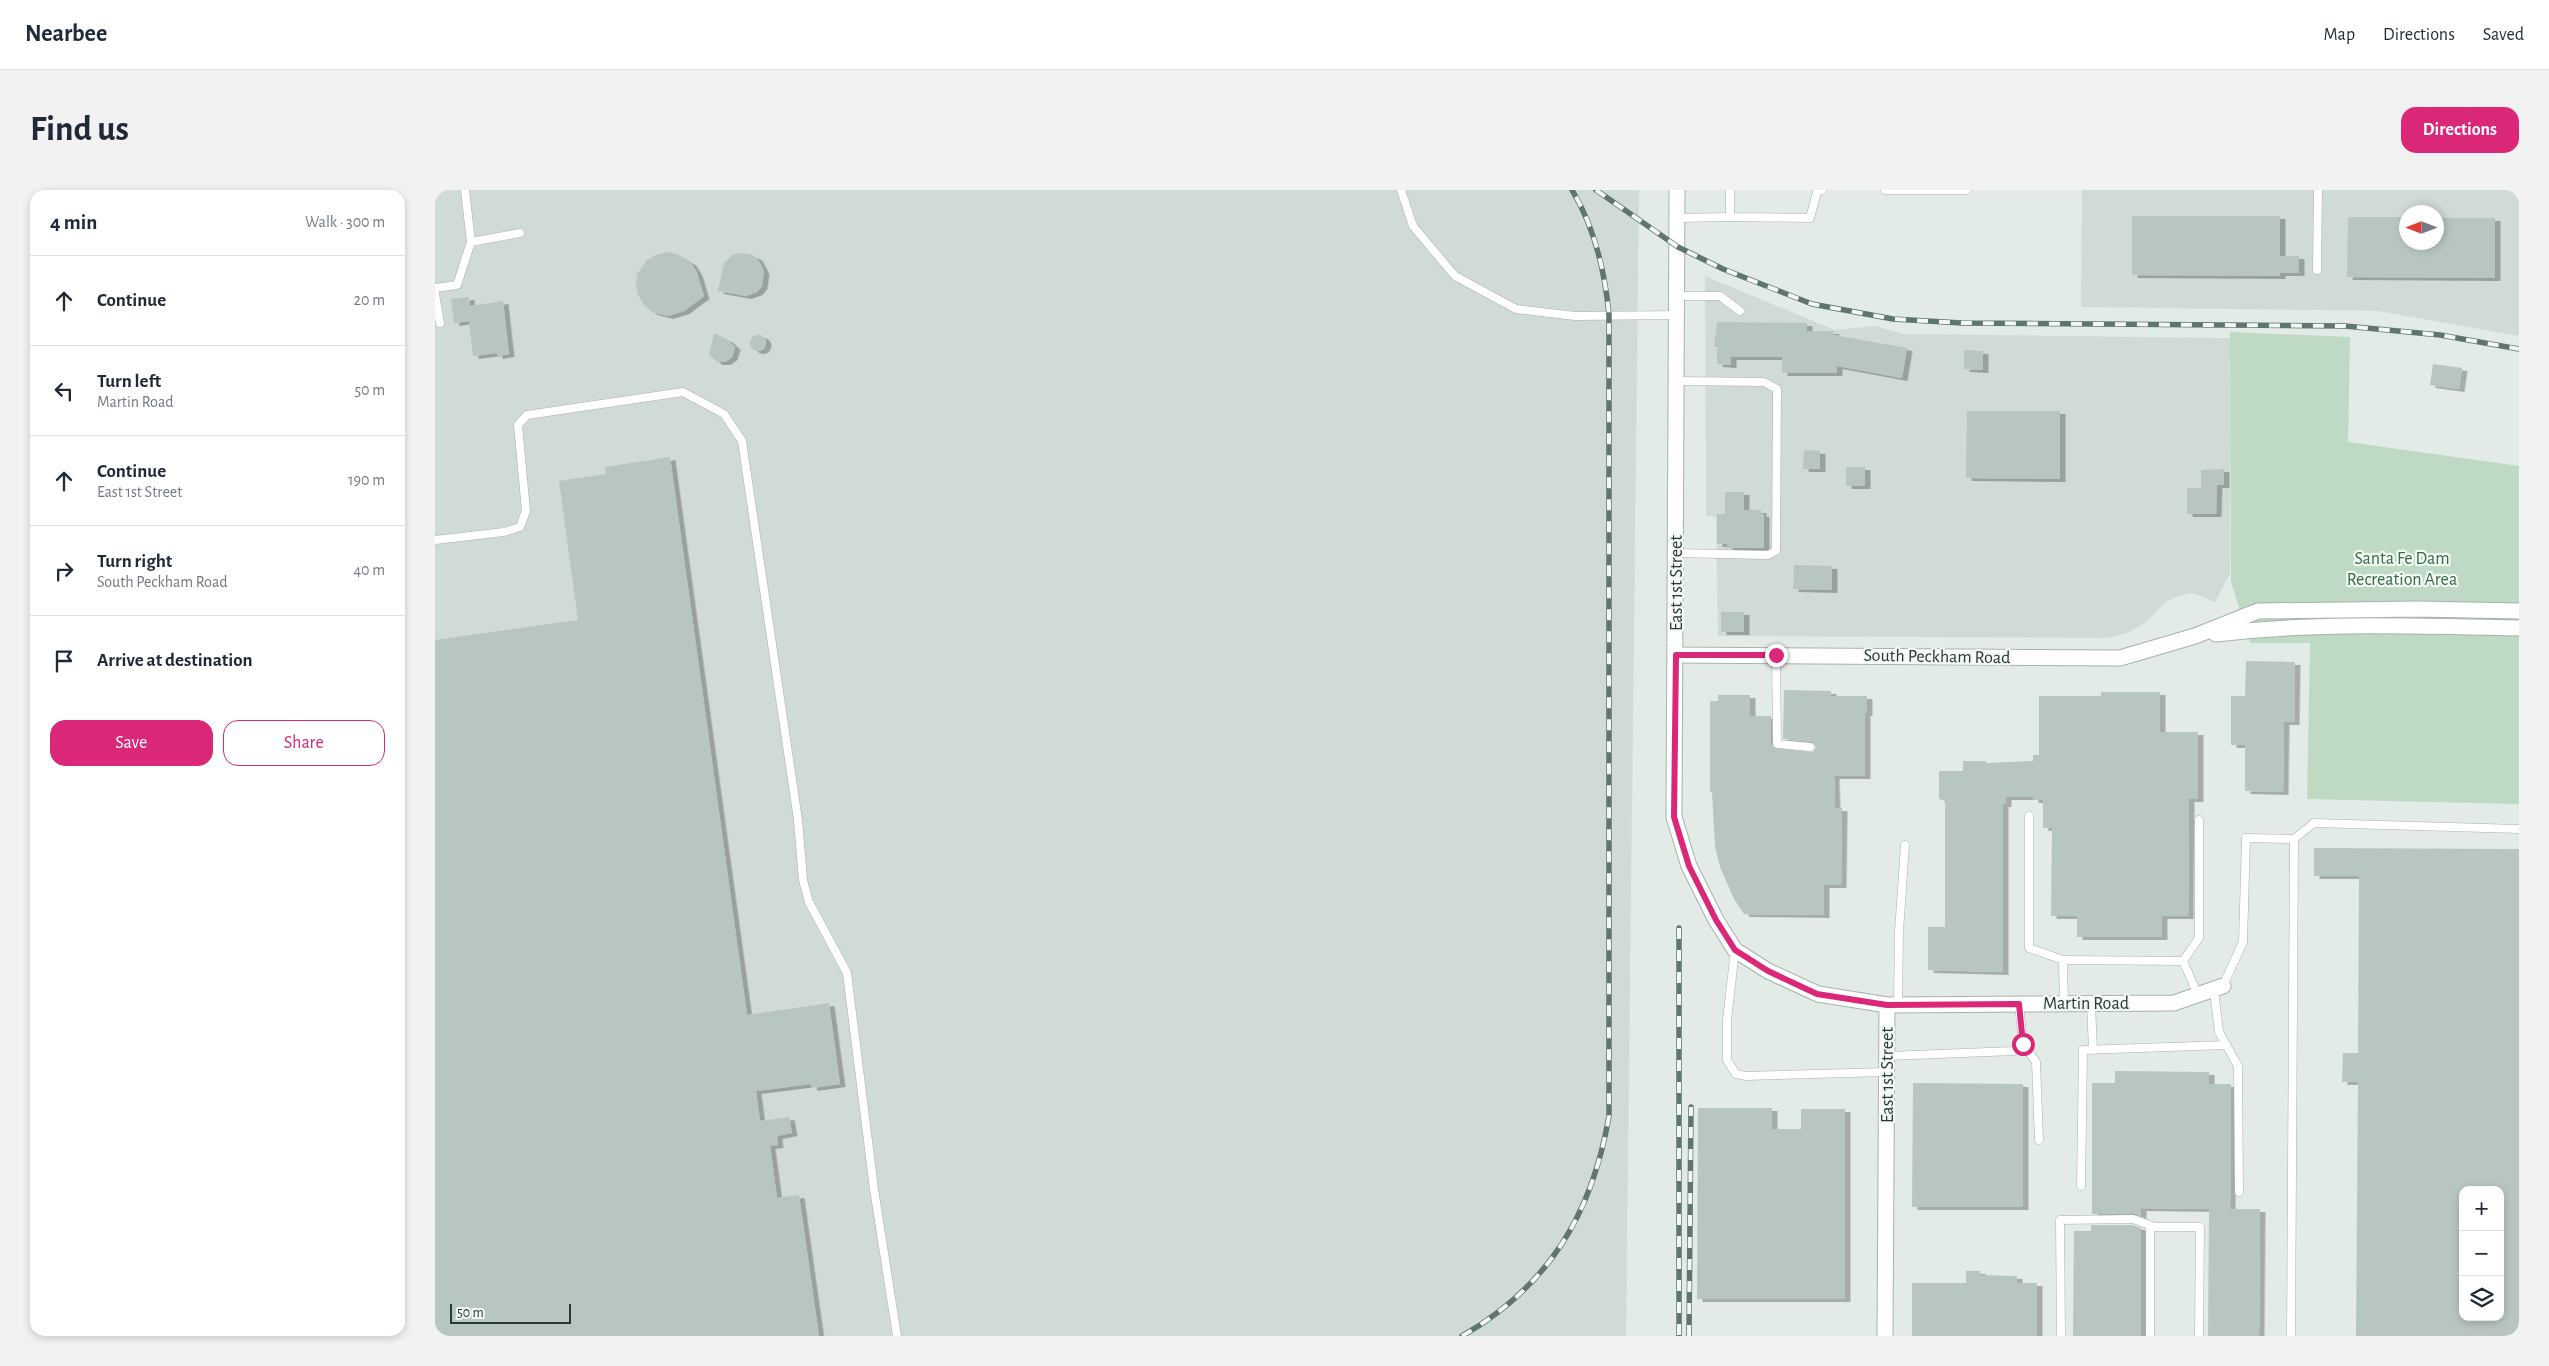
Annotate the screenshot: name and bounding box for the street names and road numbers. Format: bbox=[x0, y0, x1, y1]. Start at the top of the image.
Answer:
street label: East 1st Street bbox=[1668, 535, 1686, 631]
street label: South Peckham Road bbox=[1863, 647, 2011, 667]
street label: Martin Road bbox=[2043, 995, 2129, 1013]
street label: East 1st Street bbox=[1879, 1027, 1897, 1123]

